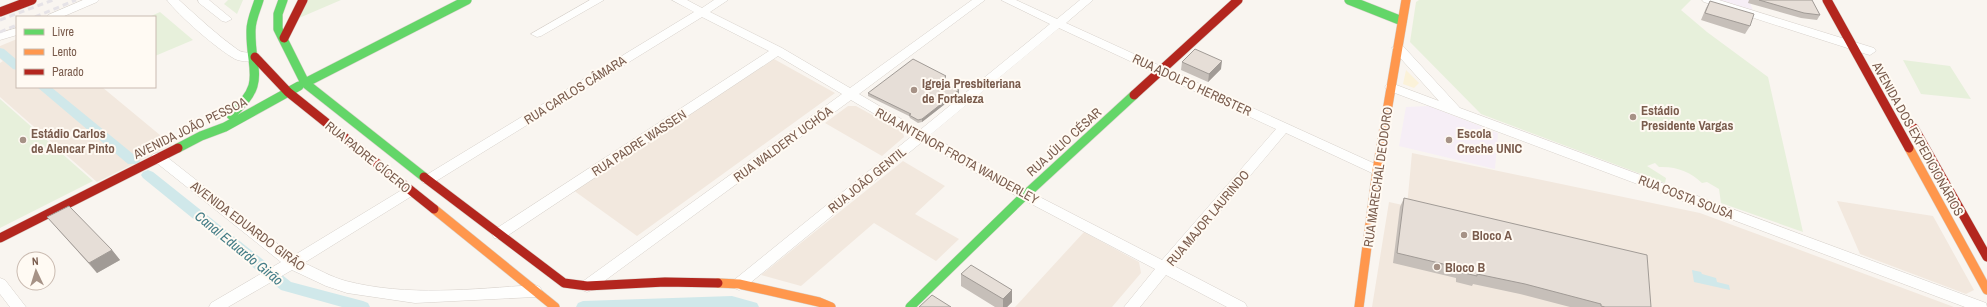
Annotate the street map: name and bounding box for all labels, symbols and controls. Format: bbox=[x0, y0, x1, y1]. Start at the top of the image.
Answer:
legend bbox=[16, 16, 156, 88]
text: Livre bbox=[52, 24, 74, 40]
text: Lento bbox=[52, 44, 77, 60]
street label: RUA ADOLFO HERBSTER bbox=[1130, 50, 1254, 120]
street label: RUA CARLOS CÂMARA bbox=[521, 51, 630, 128]
street label: AVENIDA DOS EXPEDICIONÁRIOS bbox=[1868, 58, 1967, 219]
text: Parado bbox=[52, 64, 84, 80]
place label: Igreja Presbiteriana de Fortaleza bbox=[922, 75, 1021, 107]
marker: Igreja Presbiteriana de Fortaleza bbox=[909, 85, 919, 95]
street label: AVENIDA JOÃO PESSOA bbox=[130, 93, 250, 163]
street label: RUA WALDERY UCHÔA bbox=[730, 102, 837, 186]
place label: Estádio Presidente Vargas bbox=[1641, 102, 1734, 134]
street label: RUA ANTENOR FROTA WANDERLEY bbox=[872, 104, 1042, 208]
street label: RUA JÚLIO CÉSAR bbox=[1023, 104, 1105, 180]
street label: RUA PADRE WASSEN bbox=[588, 106, 690, 180]
street label: RUA MARECHAL DEODORO bbox=[1360, 106, 1396, 248]
marker: Estádio Presidente Vargas bbox=[1628, 112, 1638, 122]
street label: RUA PADRE CÍCERO bbox=[322, 117, 414, 197]
place label: Estádio Carlos de Alencar Pinto bbox=[31, 125, 115, 157]
place label: Escola Creche UNIC bbox=[1457, 125, 1522, 157]
marker: Estádio Carlos de Alencar Pinto bbox=[18, 135, 28, 145]
marker: Escola Creche UNIC bbox=[1444, 135, 1454, 145]
street label: RUA JOÃO GENTIL bbox=[825, 143, 909, 217]
street label: RUA MAJOR LAURINDO bbox=[1163, 166, 1253, 270]
street label: RUA COSTA SOUSA bbox=[1636, 171, 1737, 223]
street label: AVENIDA EDUARDO GIRÃO bbox=[187, 177, 309, 275]
water label: Canal Eduardo Girão bbox=[191, 207, 287, 289]
place label: Bloco A bbox=[1472, 227, 1512, 244]
marker: Bloco A bbox=[1459, 230, 1469, 240]
north arrow bbox=[16, 251, 56, 291]
text: N bbox=[32, 254, 39, 268]
place label: Bloco B bbox=[1445, 259, 1486, 276]
marker: Bloco B bbox=[1432, 262, 1442, 272]

